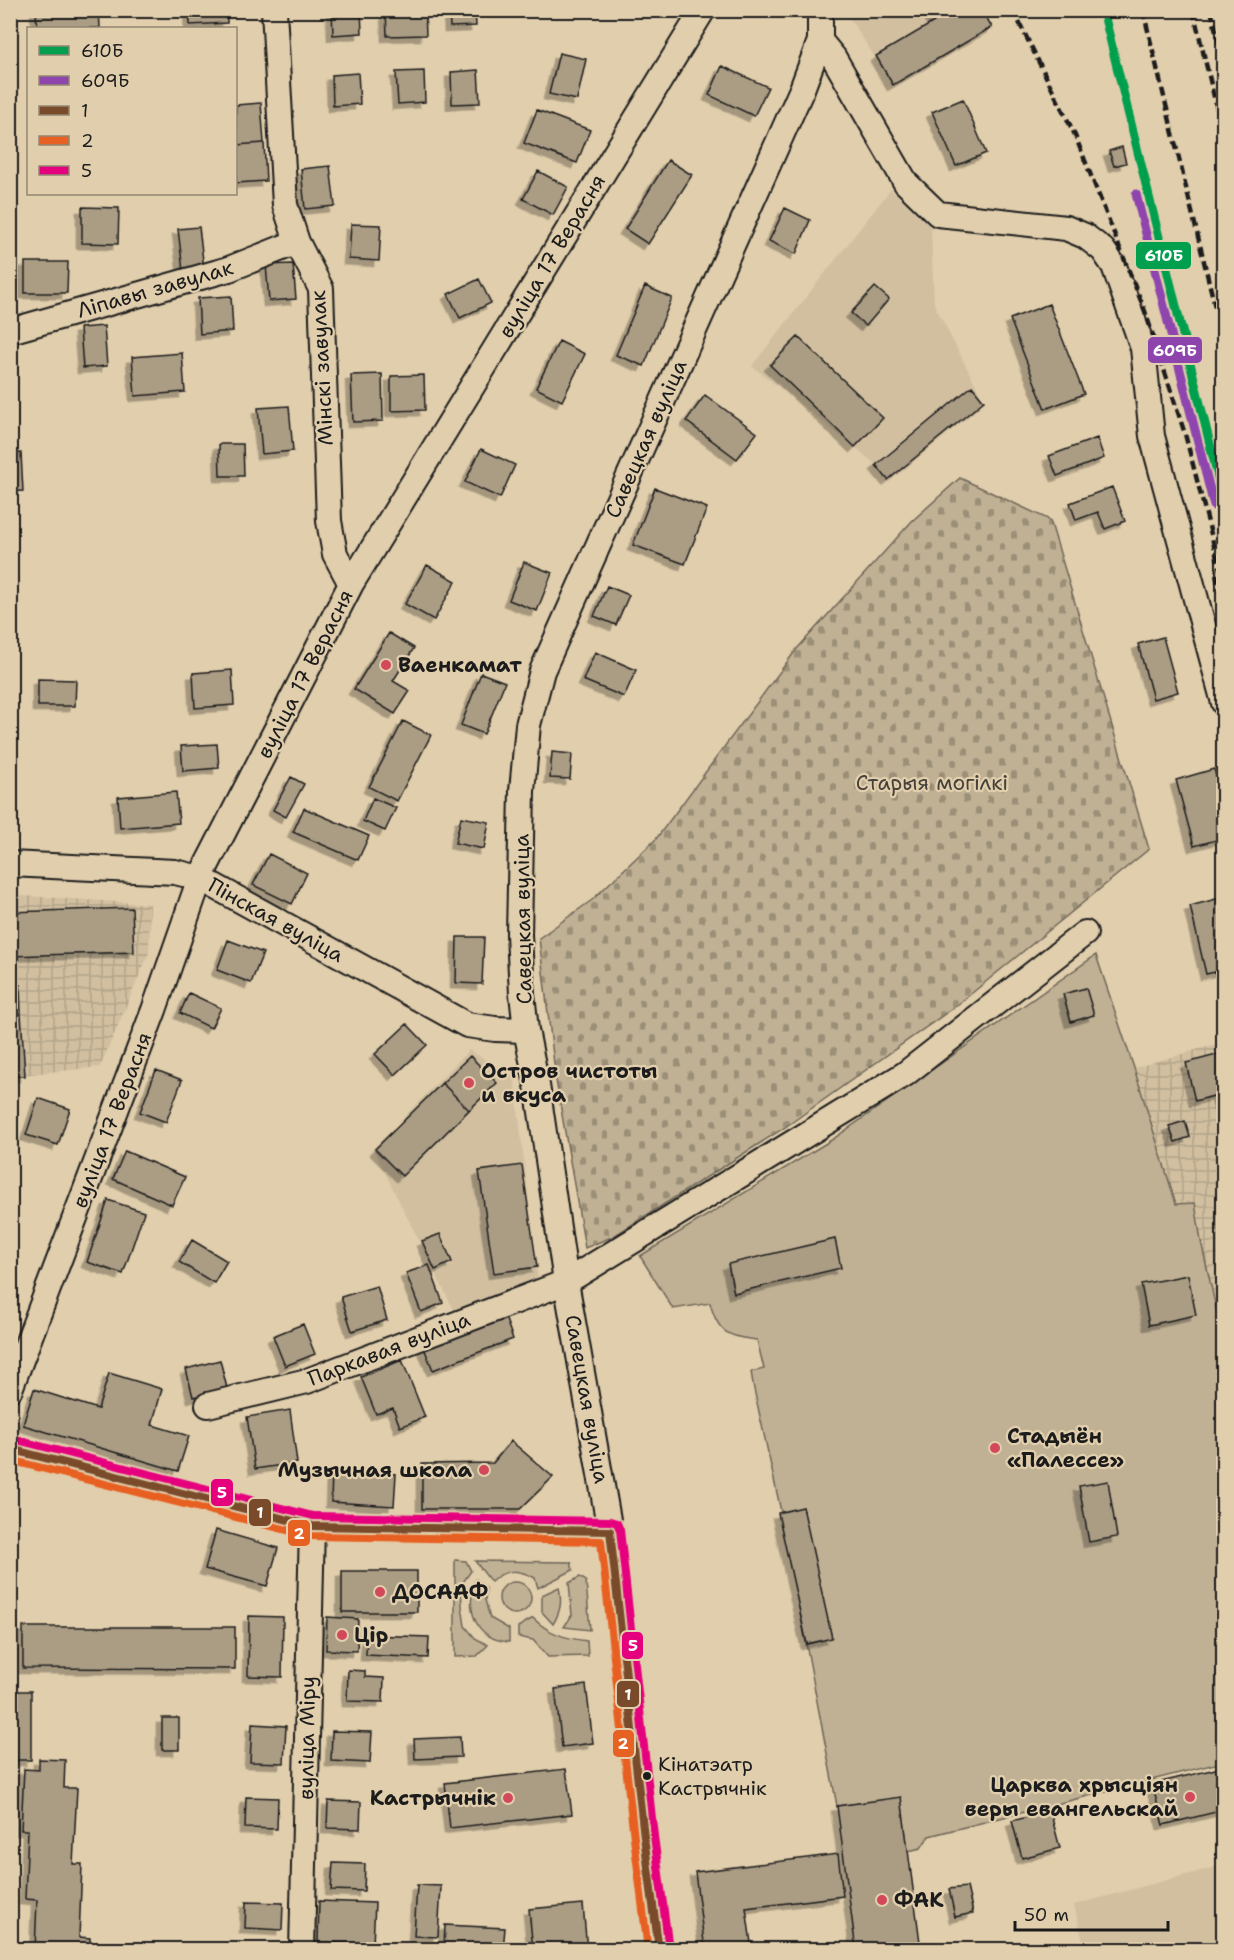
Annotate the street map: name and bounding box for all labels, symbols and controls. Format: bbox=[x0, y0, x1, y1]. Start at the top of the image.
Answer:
legend bbox=[27, 27, 237, 195]
text: 610Б bbox=[81, 39, 124, 63]
text: 609Б bbox=[81, 69, 130, 93]
text: 1 bbox=[81, 99, 89, 123]
text: 2 bbox=[81, 129, 94, 153]
text: 5 bbox=[81, 159, 92, 183]
street label: вуліца 17 Верасня bbox=[492, 169, 612, 343]
line badge: 610Б bbox=[1135, 241, 1192, 270]
text: 610Б bbox=[1145, 245, 1183, 266]
street label: Ліпавы завулак bbox=[74, 253, 236, 325]
street label: Мінскі завулак bbox=[304, 290, 340, 446]
line badge: 609Б bbox=[1147, 336, 1203, 364]
text: 609Б bbox=[1153, 340, 1197, 361]
street label: Савецкая вуліца bbox=[599, 355, 693, 523]
street label: вуліца 17 Верасня bbox=[250, 585, 360, 763]
place label: Ваенкамат bbox=[398, 651, 522, 679]
marker: Ваенкамат bbox=[379, 658, 393, 672]
park label: Старыя могілкі bbox=[856, 769, 1008, 797]
street label: Савецкая вуліца bbox=[508, 833, 538, 1005]
street label: Пінская вуліца bbox=[203, 871, 349, 969]
street label: вуліца 17 Верасня bbox=[66, 1028, 158, 1212]
place label: Остров чистоты и вкуса bbox=[481, 1057, 658, 1109]
marker: Остров чистоты и вкуса bbox=[462, 1076, 476, 1090]
street label: Паркавая вуліца bbox=[304, 1305, 474, 1393]
street label: Савецкая вуліца bbox=[558, 1313, 616, 1485]
place label: Стадыён «Палессе» bbox=[1007, 1422, 1124, 1474]
marker: Стадыён «Палессе» bbox=[988, 1441, 1002, 1455]
place label: Музычная школа bbox=[278, 1456, 473, 1484]
marker: Музычная школа bbox=[477, 1463, 491, 1477]
line badge: 5 bbox=[210, 1478, 234, 1507]
text: 5 bbox=[217, 1482, 227, 1503]
line badge: 1 bbox=[248, 1498, 272, 1527]
text: 1 bbox=[256, 1502, 264, 1523]
line badge: 2 bbox=[287, 1519, 311, 1547]
text: 2 bbox=[293, 1523, 305, 1544]
place label: ДОСААФ bbox=[392, 1578, 488, 1606]
marker: ДОСААФ bbox=[373, 1585, 387, 1599]
place label: Цір bbox=[354, 1621, 388, 1649]
marker: Цір bbox=[335, 1628, 349, 1642]
line badge: 5 bbox=[621, 1631, 644, 1660]
text: 5 bbox=[628, 1635, 638, 1656]
street label: вуліца Міру bbox=[292, 1676, 322, 1800]
line badge: 1 bbox=[616, 1680, 640, 1708]
text: 1 bbox=[624, 1684, 632, 1705]
line badge: 2 bbox=[612, 1729, 635, 1758]
text: 2 bbox=[617, 1733, 629, 1754]
place label: Кінатэатр Кастрычнік bbox=[658, 1751, 767, 1801]
marker: Кінатэатр Кастрычнік bbox=[641, 1770, 653, 1782]
place label: Царква хрысціян веры евангельскай bbox=[965, 1771, 1178, 1823]
place label: Кастрычнік bbox=[370, 1784, 496, 1812]
marker: Царква хрысціян веры евангельскай bbox=[1183, 1790, 1197, 1804]
marker: Кастрычнік bbox=[501, 1791, 515, 1805]
place label: ФАК bbox=[894, 1886, 944, 1914]
marker: ФАК bbox=[875, 1893, 889, 1907]
scale bar bbox=[1015, 1894, 1168, 1932]
text: 50 m bbox=[1024, 1903, 1069, 1927]

